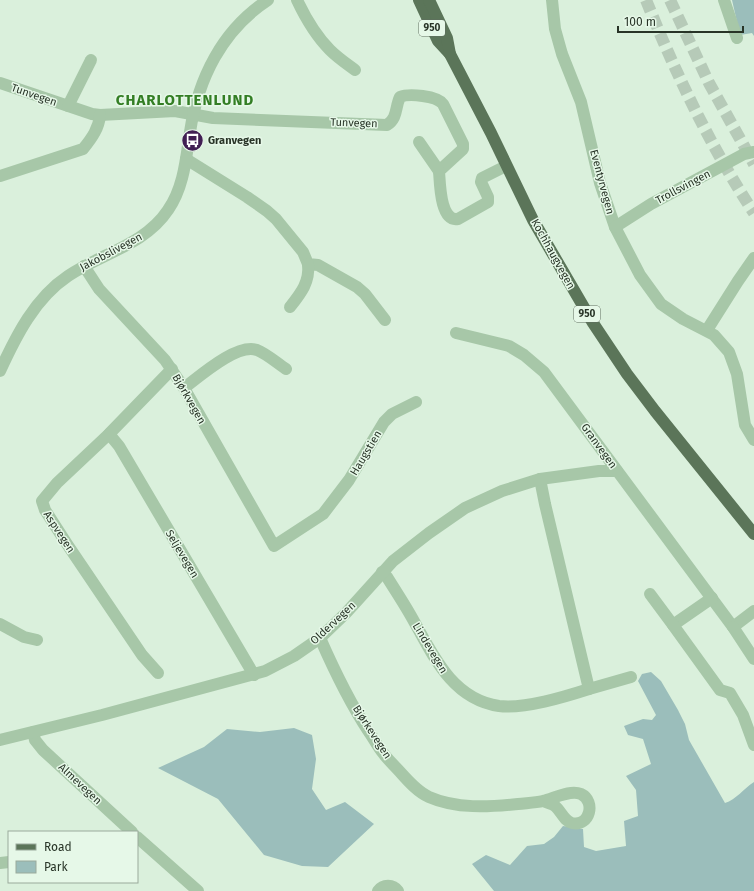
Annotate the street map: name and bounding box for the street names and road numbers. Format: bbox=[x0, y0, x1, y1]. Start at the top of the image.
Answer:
road number: 950 bbox=[419, 20, 445, 36]
street label: Tunvegen bbox=[9, 81, 59, 109]
street label: Tunvegen bbox=[330, 116, 378, 130]
street label: Eventyrvegen bbox=[587, 148, 617, 216]
street label: Trollsvingen bbox=[653, 167, 713, 207]
street label: Kochhaugvegen bbox=[528, 217, 578, 291]
street label: Jakobslivegen bbox=[78, 230, 144, 274]
road number: 950 bbox=[574, 306, 600, 322]
street label: Bjørkvegen bbox=[170, 372, 208, 426]
street label: Granvegen bbox=[578, 421, 620, 471]
street label: Haugstien bbox=[348, 428, 384, 478]
street label: Aspvegen bbox=[41, 509, 77, 555]
street label: Seljevegen bbox=[163, 528, 201, 580]
street label: Oldervegen bbox=[308, 599, 358, 647]
street label: Lindevegen bbox=[410, 620, 450, 676]
street label: Bjørkevegen bbox=[350, 703, 394, 761]
street label: Almevegen bbox=[56, 761, 104, 807]

